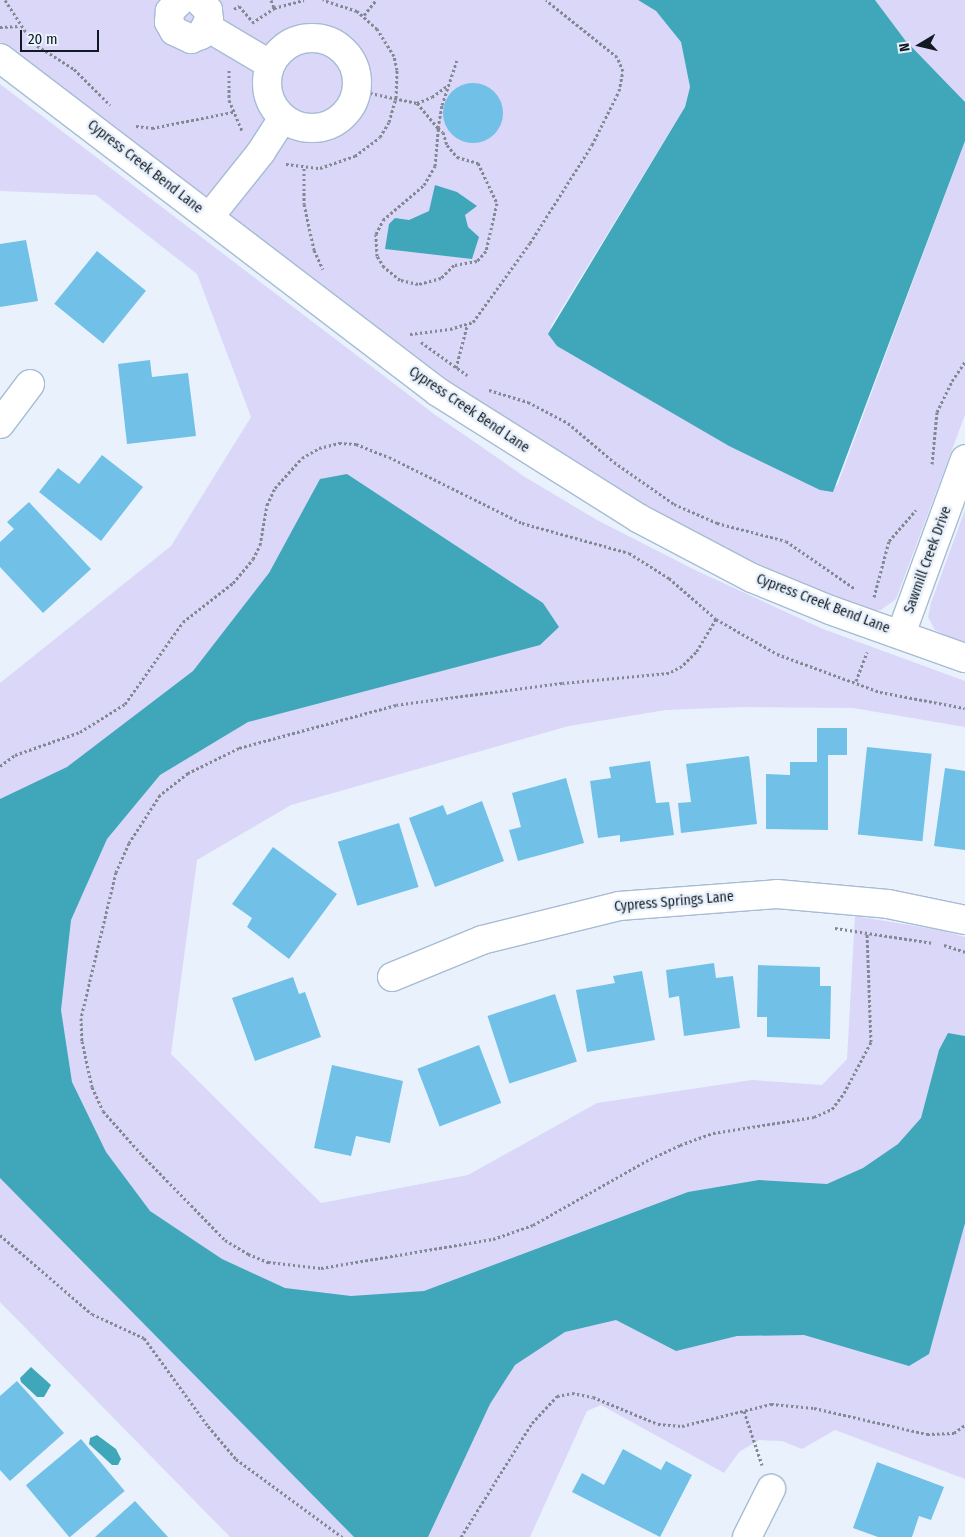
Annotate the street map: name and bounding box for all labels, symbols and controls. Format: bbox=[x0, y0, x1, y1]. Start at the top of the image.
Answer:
scale bar bbox=[22, 20, 101, 52]
north arrow bbox=[895, 20, 945, 70]
text: 20 m bbox=[28, 30, 58, 48]
text: N bbox=[896, 42, 914, 53]
street label: Cypress Creek Bend Lane bbox=[84, 117, 206, 217]
street label: Cypress Creek Bend Lane bbox=[406, 363, 532, 457]
street label: Sawmill Creek Drive bbox=[901, 504, 955, 616]
street label: Cypress Creek Bend Lane bbox=[754, 571, 892, 637]
street label: Cypress Springs Lane bbox=[614, 888, 734, 916]

